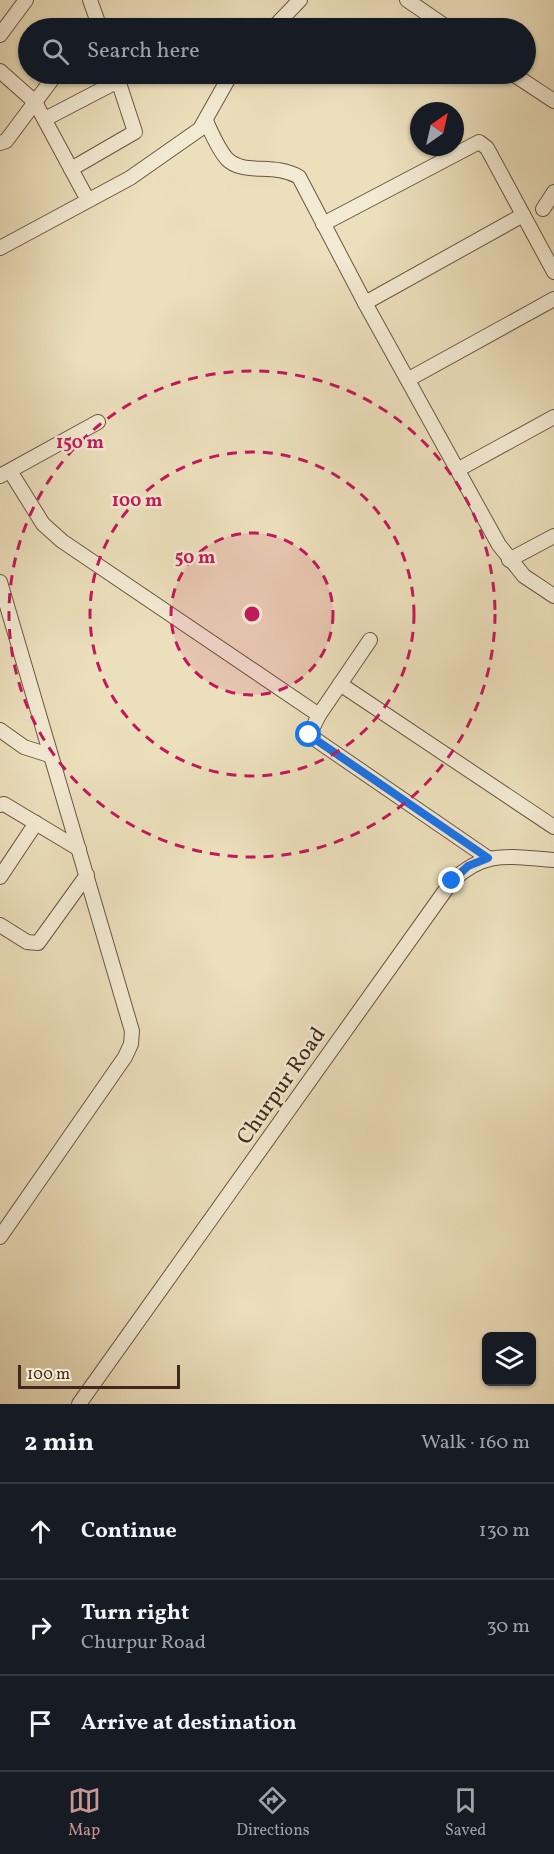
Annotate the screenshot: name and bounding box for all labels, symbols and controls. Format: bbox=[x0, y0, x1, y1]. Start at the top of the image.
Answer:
search box bbox=[18, 18, 536, 84]
icon: search bbox=[39, 35, 72, 68]
text: Search here bbox=[87, 36, 200, 67]
north arrow bbox=[410, 102, 464, 156]
text: 150 m bbox=[56, 431, 104, 456]
text: 100 m bbox=[112, 489, 162, 514]
text: 50 m bbox=[175, 546, 215, 571]
centre of rings bbox=[242, 604, 262, 624]
route start bbox=[295, 721, 321, 747]
route end bbox=[438, 867, 464, 893]
street label: Churpur Road bbox=[230, 1021, 334, 1152]
map controls bbox=[482, 1332, 536, 1386]
button: layers bbox=[482, 1332, 536, 1386]
scale bar bbox=[18, 1362, 180, 1390]
text: 100 m bbox=[27, 1364, 70, 1386]
text: 2 min bbox=[24, 1425, 94, 1461]
text: Walk · 160 m bbox=[421, 1429, 530, 1457]
icon: ahead bbox=[24, 1515, 57, 1548]
text: Continue bbox=[81, 1516, 177, 1547]
text: 130 m bbox=[479, 1517, 530, 1545]
text: Turn right bbox=[81, 1598, 189, 1629]
icon: right bbox=[24, 1611, 57, 1644]
text: 30 m bbox=[486, 1613, 530, 1641]
text: Churpur Road bbox=[81, 1629, 206, 1657]
icon: arrive bbox=[24, 1707, 57, 1740]
text: Arrive at destination bbox=[81, 1708, 297, 1739]
tab: Map bbox=[68, 1784, 101, 1842]
tab: Directions bbox=[236, 1784, 310, 1842]
tab: Saved bbox=[445, 1784, 486, 1842]

